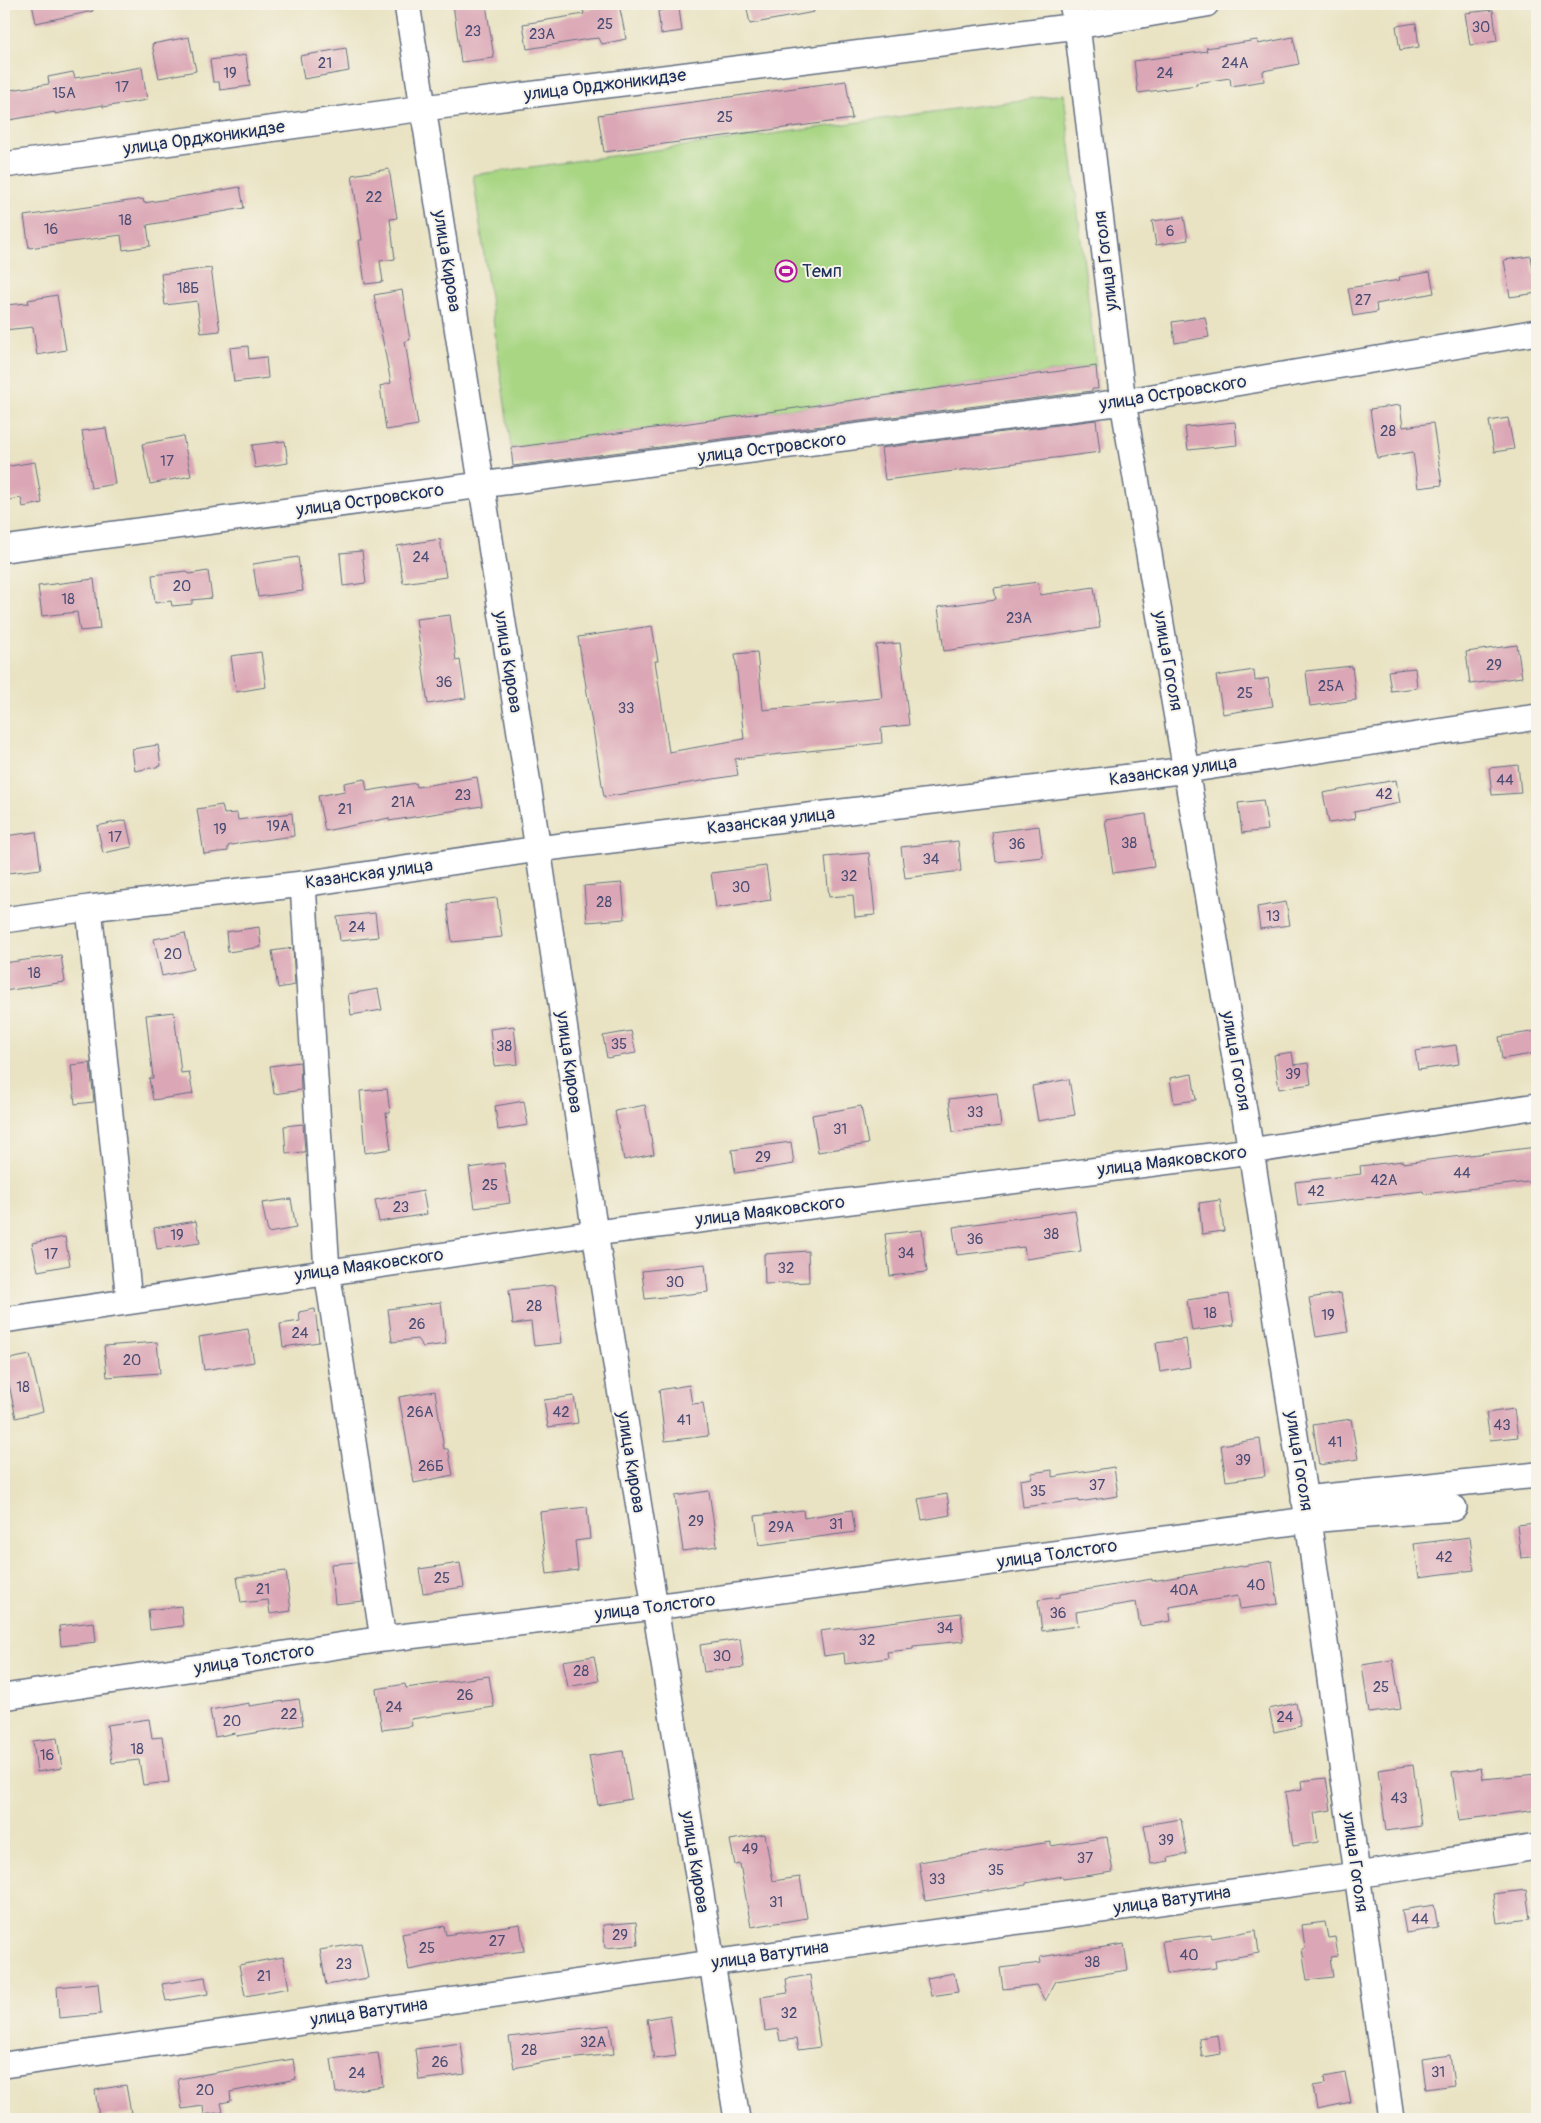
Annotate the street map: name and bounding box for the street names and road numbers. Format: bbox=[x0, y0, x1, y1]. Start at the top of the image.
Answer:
street label: улица Орджоникидзе bbox=[522, 64, 688, 106]
street label: улица Орджоникидзе bbox=[121, 115, 287, 161]
street label: улица Кирова bbox=[427, 208, 466, 313]
street label: улица Гоголя bbox=[1088, 210, 1124, 313]
street label: улица Островского bbox=[1097, 370, 1249, 416]
street label: улица Островского bbox=[696, 427, 848, 469]
street label: улица Островского bbox=[294, 478, 446, 522]
street label: улица Гоголя bbox=[1148, 608, 1188, 713]
street label: улица Кирова bbox=[488, 609, 527, 714]
street label: Казанская улица bbox=[1108, 751, 1238, 791]
street label: Казанская улица bbox=[706, 802, 836, 840]
street label: Казанская улица bbox=[304, 854, 434, 894]
street label: улица Гоголя bbox=[1216, 1008, 1256, 1113]
street label: улица Кирова bbox=[550, 1009, 588, 1114]
street label: улица Маяковского bbox=[1095, 1140, 1248, 1182]
street label: улица Маяковского bbox=[693, 1190, 846, 1232]
street label: улица Маяковского bbox=[292, 1243, 445, 1287]
street label: улица Гоголя bbox=[1280, 1408, 1318, 1513]
street label: улица Кирова bbox=[611, 1409, 650, 1514]
street label: улица Толстого bbox=[994, 1534, 1119, 1574]
street label: улица Толстого bbox=[592, 1588, 717, 1626]
street label: улица Толстого bbox=[191, 1638, 316, 1680]
street label: улица Кирова bbox=[675, 1809, 714, 1914]
street label: улица Гоголя bbox=[1336, 1810, 1373, 1913]
street label: улица Ватутина bbox=[1111, 1880, 1232, 1920]
street label: улица Ватутина bbox=[709, 1935, 830, 1975]
street label: улица Ватутина bbox=[308, 1992, 429, 2032]

